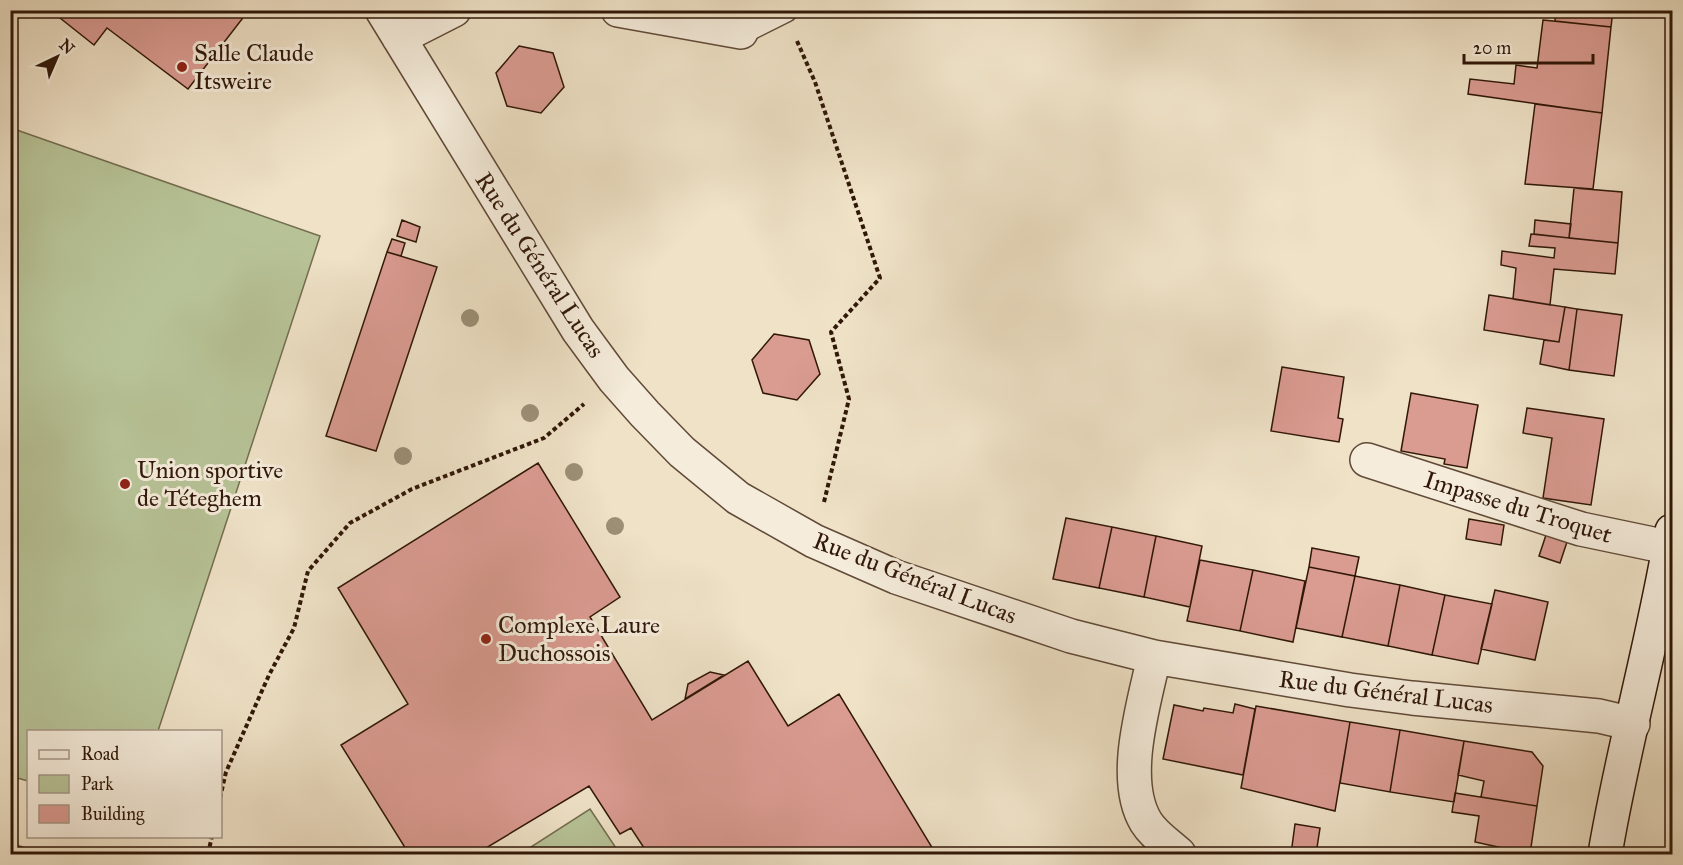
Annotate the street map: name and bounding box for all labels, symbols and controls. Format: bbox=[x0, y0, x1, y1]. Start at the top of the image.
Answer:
north arrow bbox=[27, 27, 87, 87]
scale bar bbox=[1464, 27, 1593, 65]
text: N bbox=[56, 35, 79, 58]
text: 20 m bbox=[1473, 37, 1511, 59]
place label: Salle Claude Itsweire bbox=[194, 38, 314, 96]
marker: Salle Claude Itsweire bbox=[175, 60, 189, 74]
street label: Rue du Général Lucas bbox=[469, 166, 611, 364]
place label: Union sportive de Téteghem bbox=[137, 455, 283, 513]
street label: Impasse du Troquet bbox=[1420, 464, 1616, 550]
marker: Union sportive de Téteghem bbox=[118, 477, 132, 491]
street label: Rue du Général Lucas bbox=[809, 525, 1021, 631]
place label: Complexe Laure Duchossois bbox=[498, 610, 660, 668]
marker: Complexe Laure Duchossois bbox=[479, 632, 493, 646]
street label: Rue du Général Lucas bbox=[1277, 664, 1495, 720]
legend bbox=[27, 730, 222, 838]
text: Road bbox=[81, 743, 119, 765]
text: Park bbox=[81, 773, 114, 795]
text: Building bbox=[81, 803, 145, 826]

